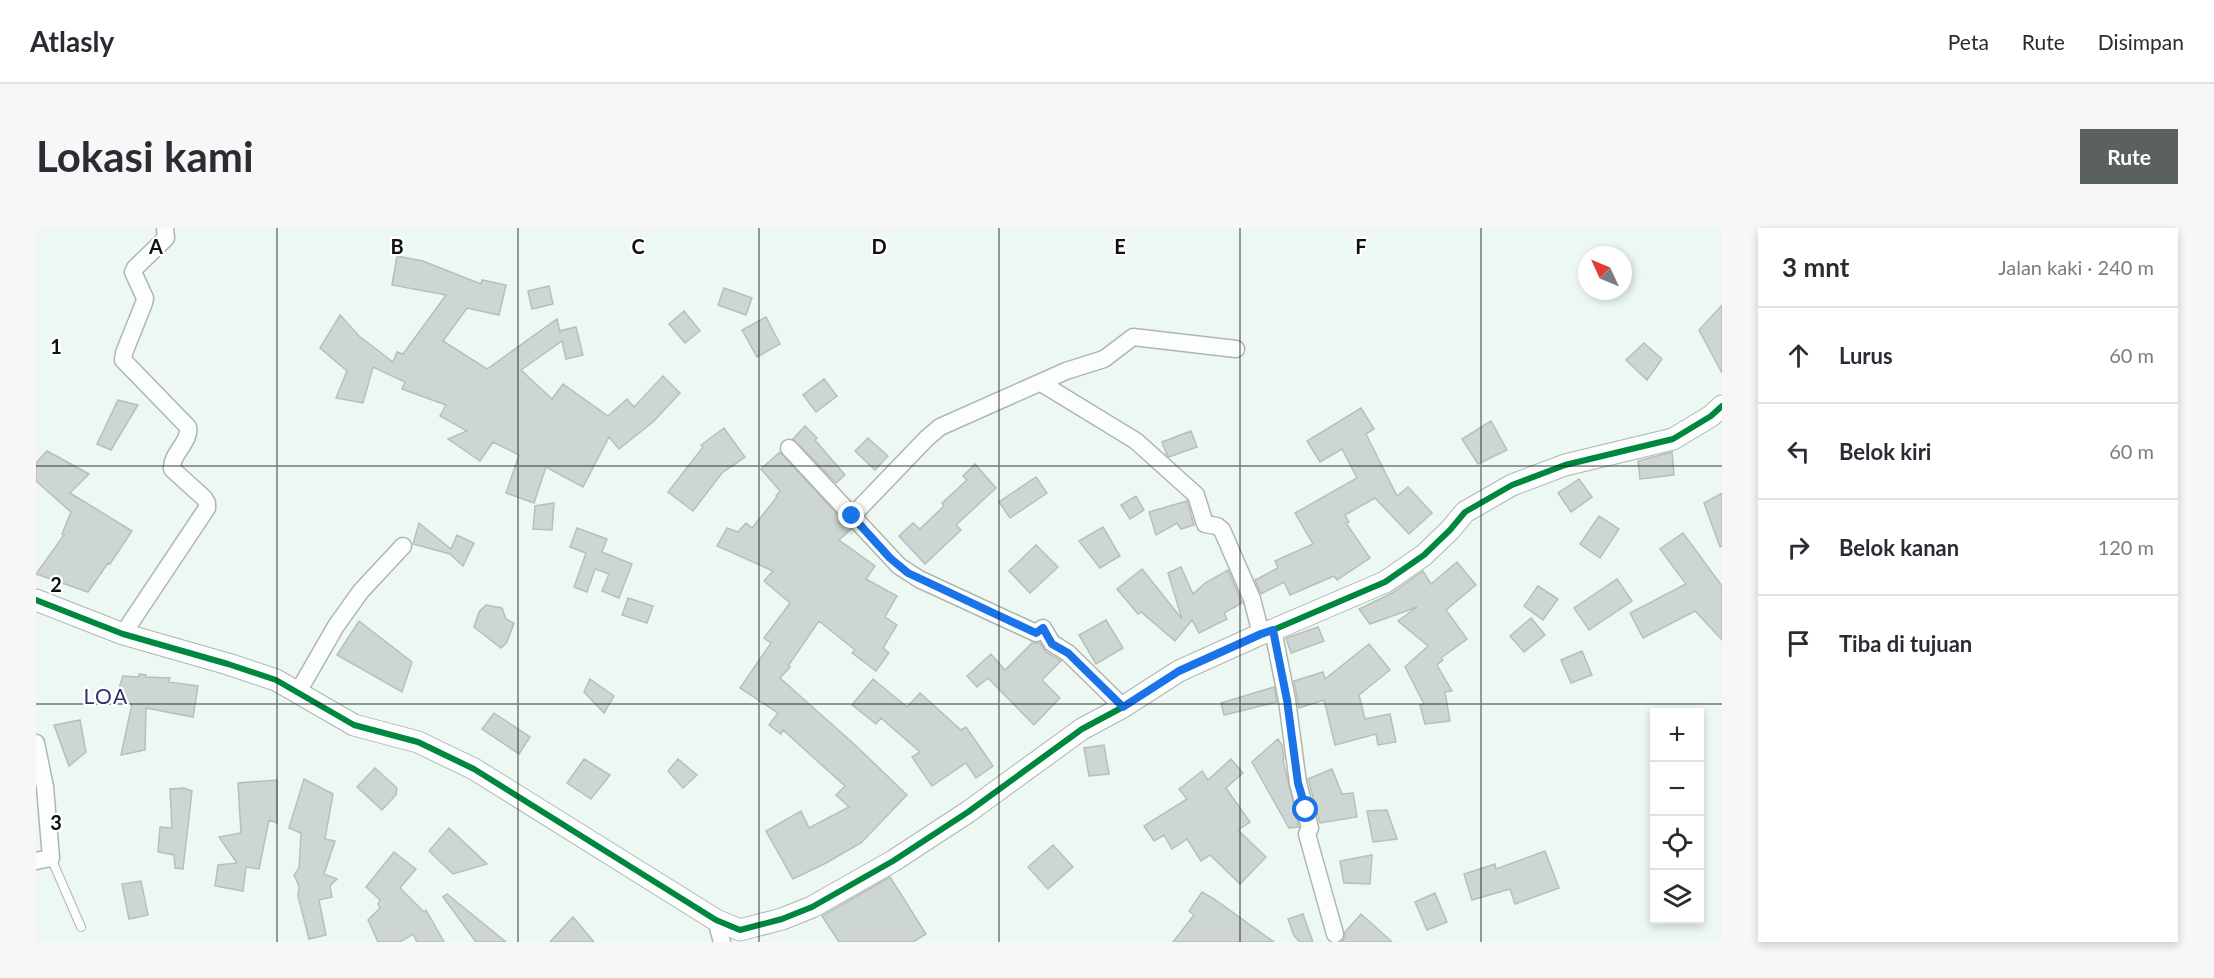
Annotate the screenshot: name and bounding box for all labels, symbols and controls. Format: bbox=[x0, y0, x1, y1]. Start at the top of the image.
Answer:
text: Atlasly bbox=[30, 24, 114, 58]
text: Peta bbox=[1948, 29, 1989, 54]
text: Rute bbox=[2022, 29, 2065, 54]
text: Disimpan bbox=[2098, 29, 2184, 54]
button: Rute bbox=[2080, 129, 2178, 184]
text: Lokasi kami bbox=[36, 131, 254, 181]
text: A bbox=[148, 234, 163, 258]
text: B bbox=[390, 234, 404, 258]
text: C bbox=[631, 234, 645, 258]
text: D bbox=[871, 234, 887, 258]
text: E bbox=[1114, 234, 1126, 258]
text: F bbox=[1355, 234, 1367, 258]
north arrow bbox=[1578, 246, 1632, 300]
text: 3 mnt bbox=[1782, 251, 1849, 283]
text: Jalan kaki · 240 m bbox=[1998, 255, 2154, 279]
text: 1 bbox=[50, 334, 62, 358]
icon: ahead bbox=[1782, 339, 1815, 372]
text: Lurus bbox=[1839, 342, 1893, 369]
text: 60 m bbox=[2109, 343, 2154, 367]
icon: left bbox=[1782, 435, 1815, 468]
text: Belok kiri bbox=[1839, 438, 1931, 465]
text: 60 m bbox=[2109, 439, 2154, 463]
route end bbox=[838, 502, 864, 528]
icon: right bbox=[1782, 531, 1815, 564]
text: Belok kanan bbox=[1839, 534, 1959, 561]
text: 120 m bbox=[2098, 535, 2154, 559]
text: 2 bbox=[50, 572, 62, 596]
icon: arrive bbox=[1782, 627, 1815, 660]
text: Tiba di tujuan bbox=[1839, 630, 1972, 657]
district label: LOA bbox=[83, 683, 129, 708]
map controls bbox=[1650, 708, 1704, 924]
button: + bbox=[1650, 708, 1704, 762]
button: − bbox=[1650, 762, 1704, 816]
route start bbox=[1292, 796, 1318, 822]
text: 3 bbox=[50, 810, 62, 834]
button: locate bbox=[1650, 816, 1704, 870]
button: layers bbox=[1650, 870, 1704, 924]

